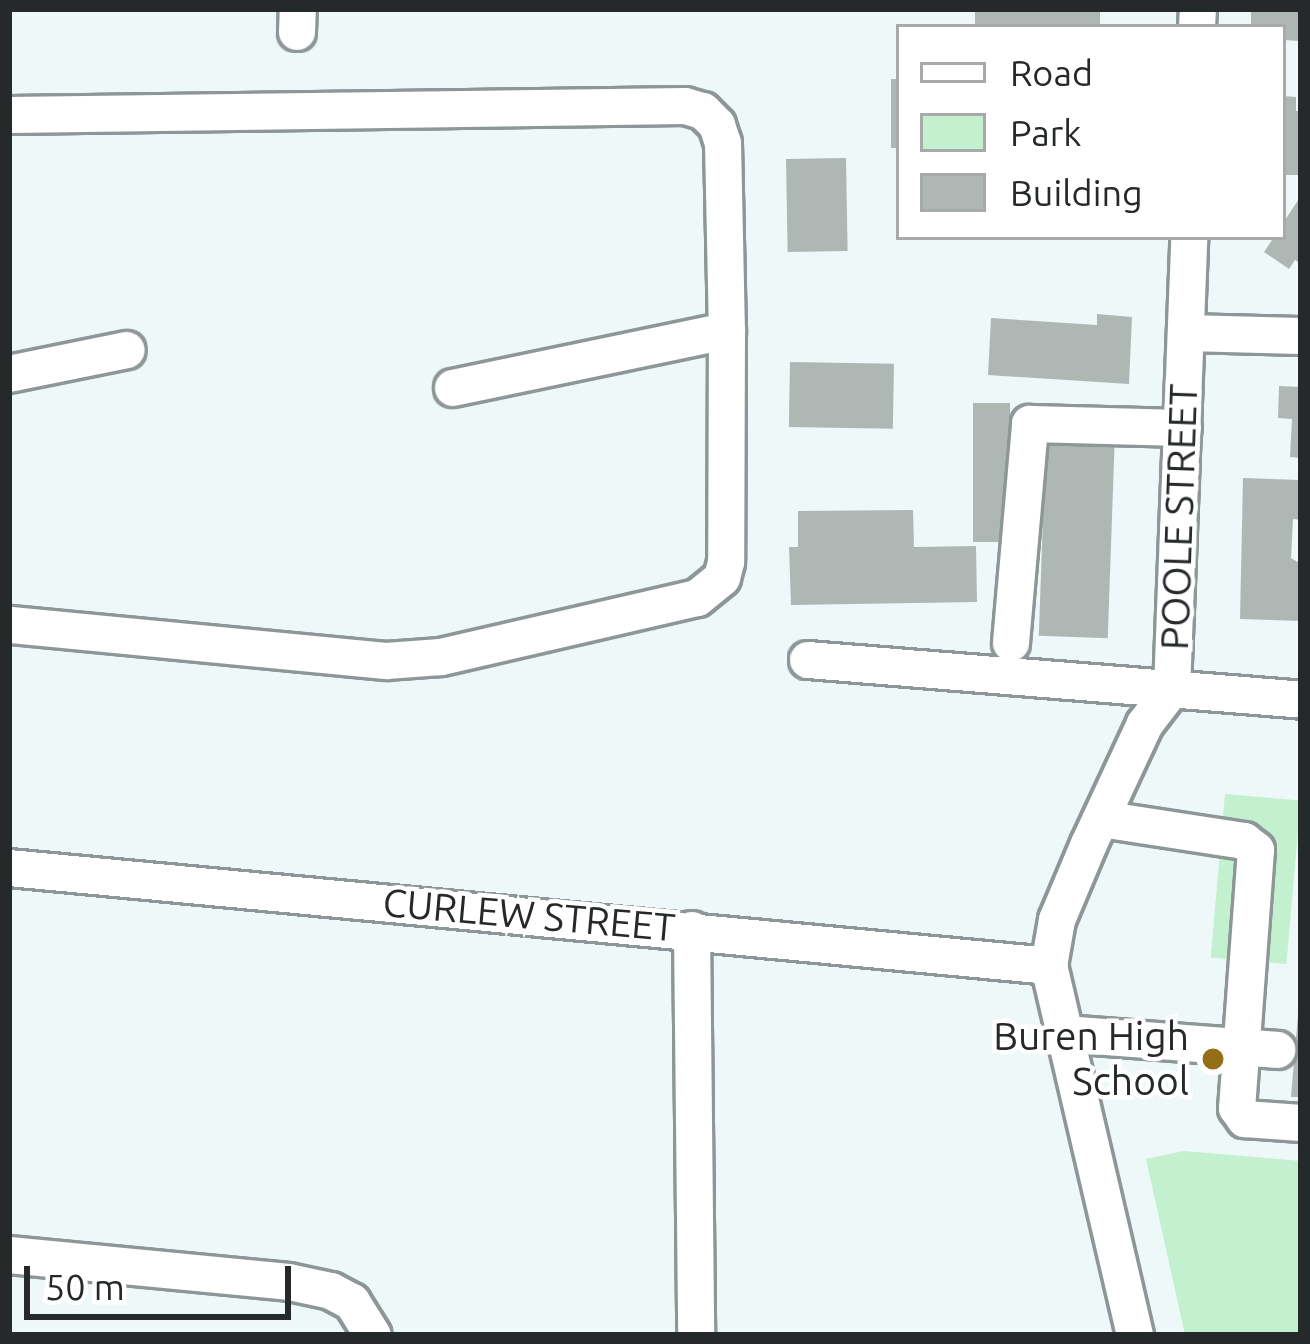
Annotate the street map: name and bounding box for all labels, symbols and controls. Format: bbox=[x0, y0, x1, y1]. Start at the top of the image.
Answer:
legend bbox=[896, 24, 1286, 240]
text: Road bbox=[1010, 52, 1093, 93]
text: Park bbox=[1010, 112, 1082, 153]
text: Building bbox=[1010, 172, 1143, 213]
street label: POOLE STREET bbox=[1151, 383, 1207, 651]
street label: CURLEW STREET bbox=[381, 879, 677, 951]
place label: Buren High School bbox=[993, 1014, 1189, 1105]
marker: Buren High School bbox=[1200, 1046, 1226, 1072]
scale bar bbox=[30, 1242, 297, 1316]
text: 50 m bbox=[45, 1266, 125, 1307]

